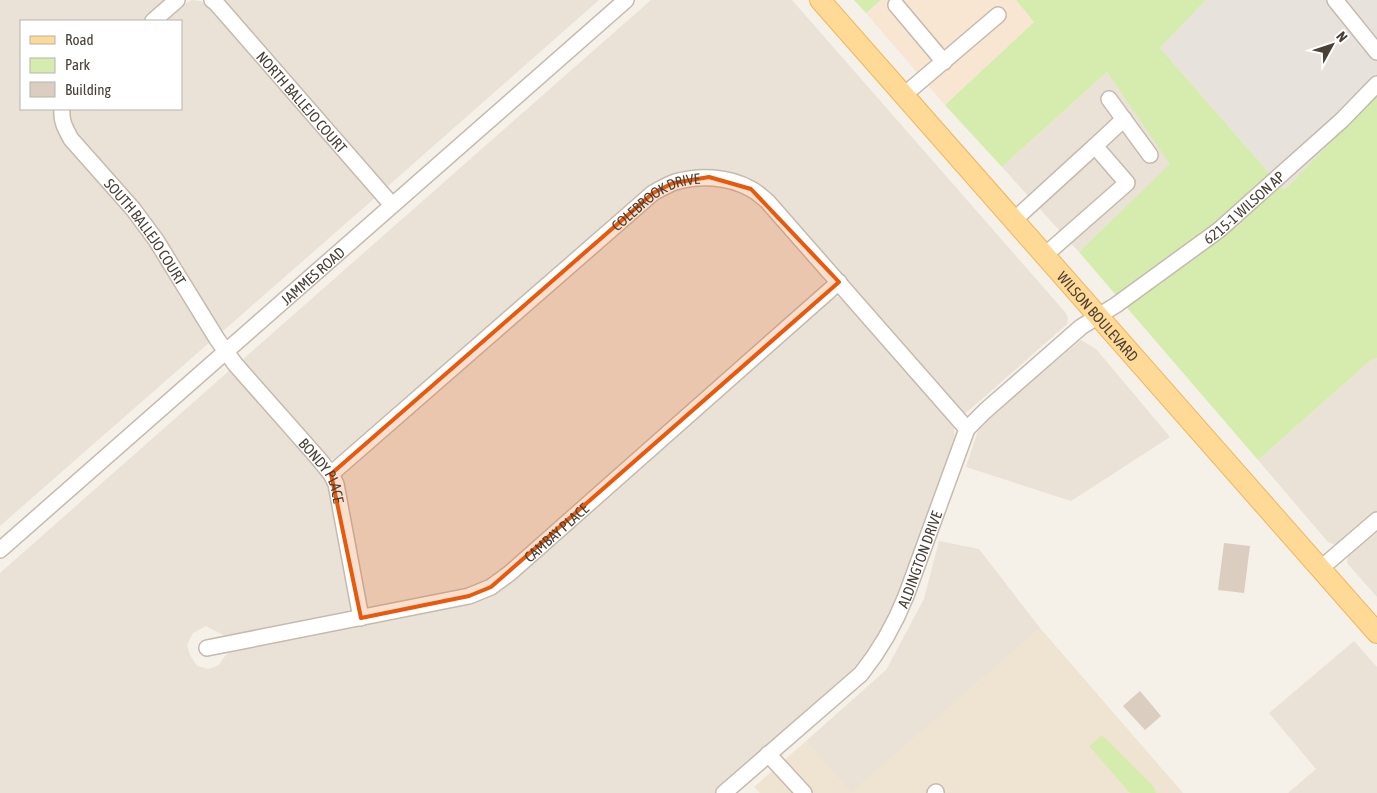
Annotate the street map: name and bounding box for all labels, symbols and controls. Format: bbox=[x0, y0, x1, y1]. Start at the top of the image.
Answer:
legend bbox=[20, 20, 182, 110]
north arrow bbox=[1307, 20, 1357, 70]
text: N bbox=[1333, 28, 1351, 45]
text: Road bbox=[65, 31, 94, 48]
street label: NORTH BALLEJO COURT bbox=[253, 48, 351, 156]
text: Park bbox=[65, 56, 90, 73]
text: Building bbox=[65, 81, 111, 98]
street label: 6215-1 WILSON AP bbox=[1200, 167, 1288, 247]
street label: COLEBROOK DRIVE bbox=[608, 169, 701, 234]
street label: SOUTH BALLEJO COURT bbox=[101, 175, 190, 288]
street label: JAMMES ROAD bbox=[277, 243, 348, 308]
street label: WILSON BOULEVARD bbox=[1054, 268, 1142, 364]
street label: BONDY PLACE bbox=[296, 434, 348, 505]
street label: CAMBAY PLACE bbox=[520, 499, 592, 565]
street label: ALDINGTON DRIVE bbox=[894, 508, 945, 610]

